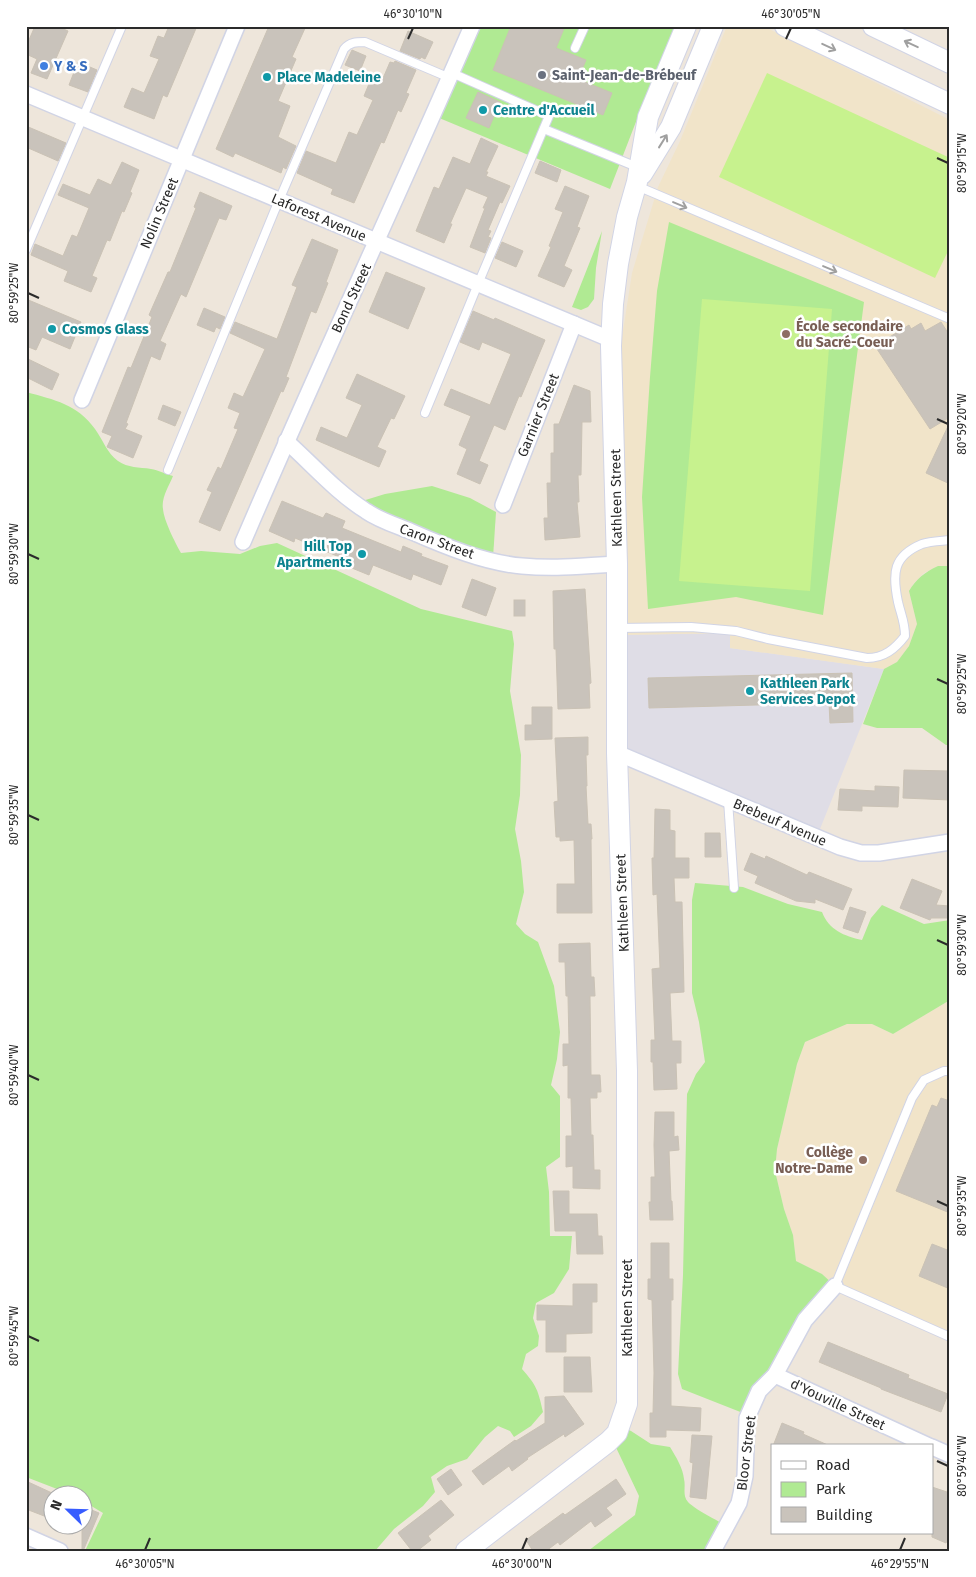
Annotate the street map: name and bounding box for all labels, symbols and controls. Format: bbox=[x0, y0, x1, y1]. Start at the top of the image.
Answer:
text: 46°30'10"N bbox=[384, 7, 442, 21]
text: 46°30'05"N bbox=[761, 7, 821, 21]
one-way arrow bbox=[904, 39, 919, 49]
one-way arrow bbox=[821, 43, 836, 52]
place label: Y & S bbox=[53, 58, 88, 75]
marker: Y & S bbox=[38, 60, 50, 72]
place label: Saint-Jean-de-Brébeuf bbox=[552, 67, 698, 84]
place label: Place Madeleine bbox=[277, 69, 381, 86]
marker: Saint-Jean-de-Brébeuf bbox=[536, 69, 548, 81]
marker: Place Madeleine bbox=[261, 71, 273, 83]
place label: Centre d'Accueil bbox=[493, 102, 595, 119]
marker: Centre d'Accueil bbox=[477, 104, 489, 116]
text: 80°59'15"W bbox=[955, 133, 969, 193]
one-way arrow bbox=[657, 134, 668, 148]
street label: Nolin Street bbox=[137, 174, 182, 251]
street label: Laforest Avenue bbox=[269, 190, 369, 245]
one-way arrow bbox=[673, 201, 688, 210]
street label: Bond Street bbox=[328, 260, 375, 336]
text: 80°59'25"W bbox=[7, 263, 21, 323]
one-way arrow bbox=[822, 264, 837, 274]
place label: École secondaire du Sacré-Coeur bbox=[796, 317, 903, 351]
place label: Cosmos Glass bbox=[62, 321, 149, 338]
marker: Cosmos Glass bbox=[46, 323, 58, 335]
marker: École secondaire du Sacré-Coeur bbox=[780, 328, 792, 340]
street label: Garnier Street bbox=[514, 370, 563, 460]
text: 80°59'20"W bbox=[955, 393, 969, 455]
street label: Kathleen Street bbox=[607, 448, 626, 547]
street label: Caron Street bbox=[397, 520, 477, 563]
text: 80°59'30"W bbox=[7, 523, 21, 585]
place label: Hill Top Apartments bbox=[276, 538, 352, 571]
marker: Hill Top Apartments bbox=[356, 548, 368, 560]
text: 80°59'25"W bbox=[955, 654, 969, 714]
place label: Kathleen Park Services Depot bbox=[760, 675, 856, 708]
marker: Kathleen Park Services Depot bbox=[744, 685, 756, 697]
text: 80°59'35"W bbox=[7, 785, 21, 845]
street label: Brebeuf Avenue bbox=[730, 795, 829, 850]
street label: Kathleen Street bbox=[612, 853, 633, 952]
text: 80°59'30"W bbox=[955, 914, 969, 976]
text: 80°59'40"W bbox=[7, 1044, 21, 1106]
place label: Collège Notre-Dame bbox=[775, 1144, 853, 1177]
marker: Collège Notre-Dame bbox=[857, 1154, 869, 1166]
text: 80°59'35"W bbox=[955, 1176, 969, 1236]
street label: Kathleen Street bbox=[619, 1258, 636, 1357]
text: 80°59'45"W bbox=[7, 1306, 21, 1366]
street label: d'Youville Street bbox=[787, 1375, 889, 1434]
street label: Bloor Street bbox=[733, 1413, 760, 1492]
text: 80°59'40"W bbox=[955, 1435, 969, 1497]
legend bbox=[771, 1444, 934, 1534]
text: Road bbox=[816, 1456, 851, 1474]
text: Park bbox=[816, 1480, 846, 1498]
north arrow bbox=[42, 1484, 92, 1534]
text: N bbox=[47, 1498, 66, 1513]
text: Building bbox=[816, 1506, 872, 1524]
text: 46°30'05"N bbox=[115, 1557, 175, 1571]
text: 46°30'00"N bbox=[492, 1557, 552, 1571]
text: 46°29'55"N bbox=[871, 1557, 929, 1571]

